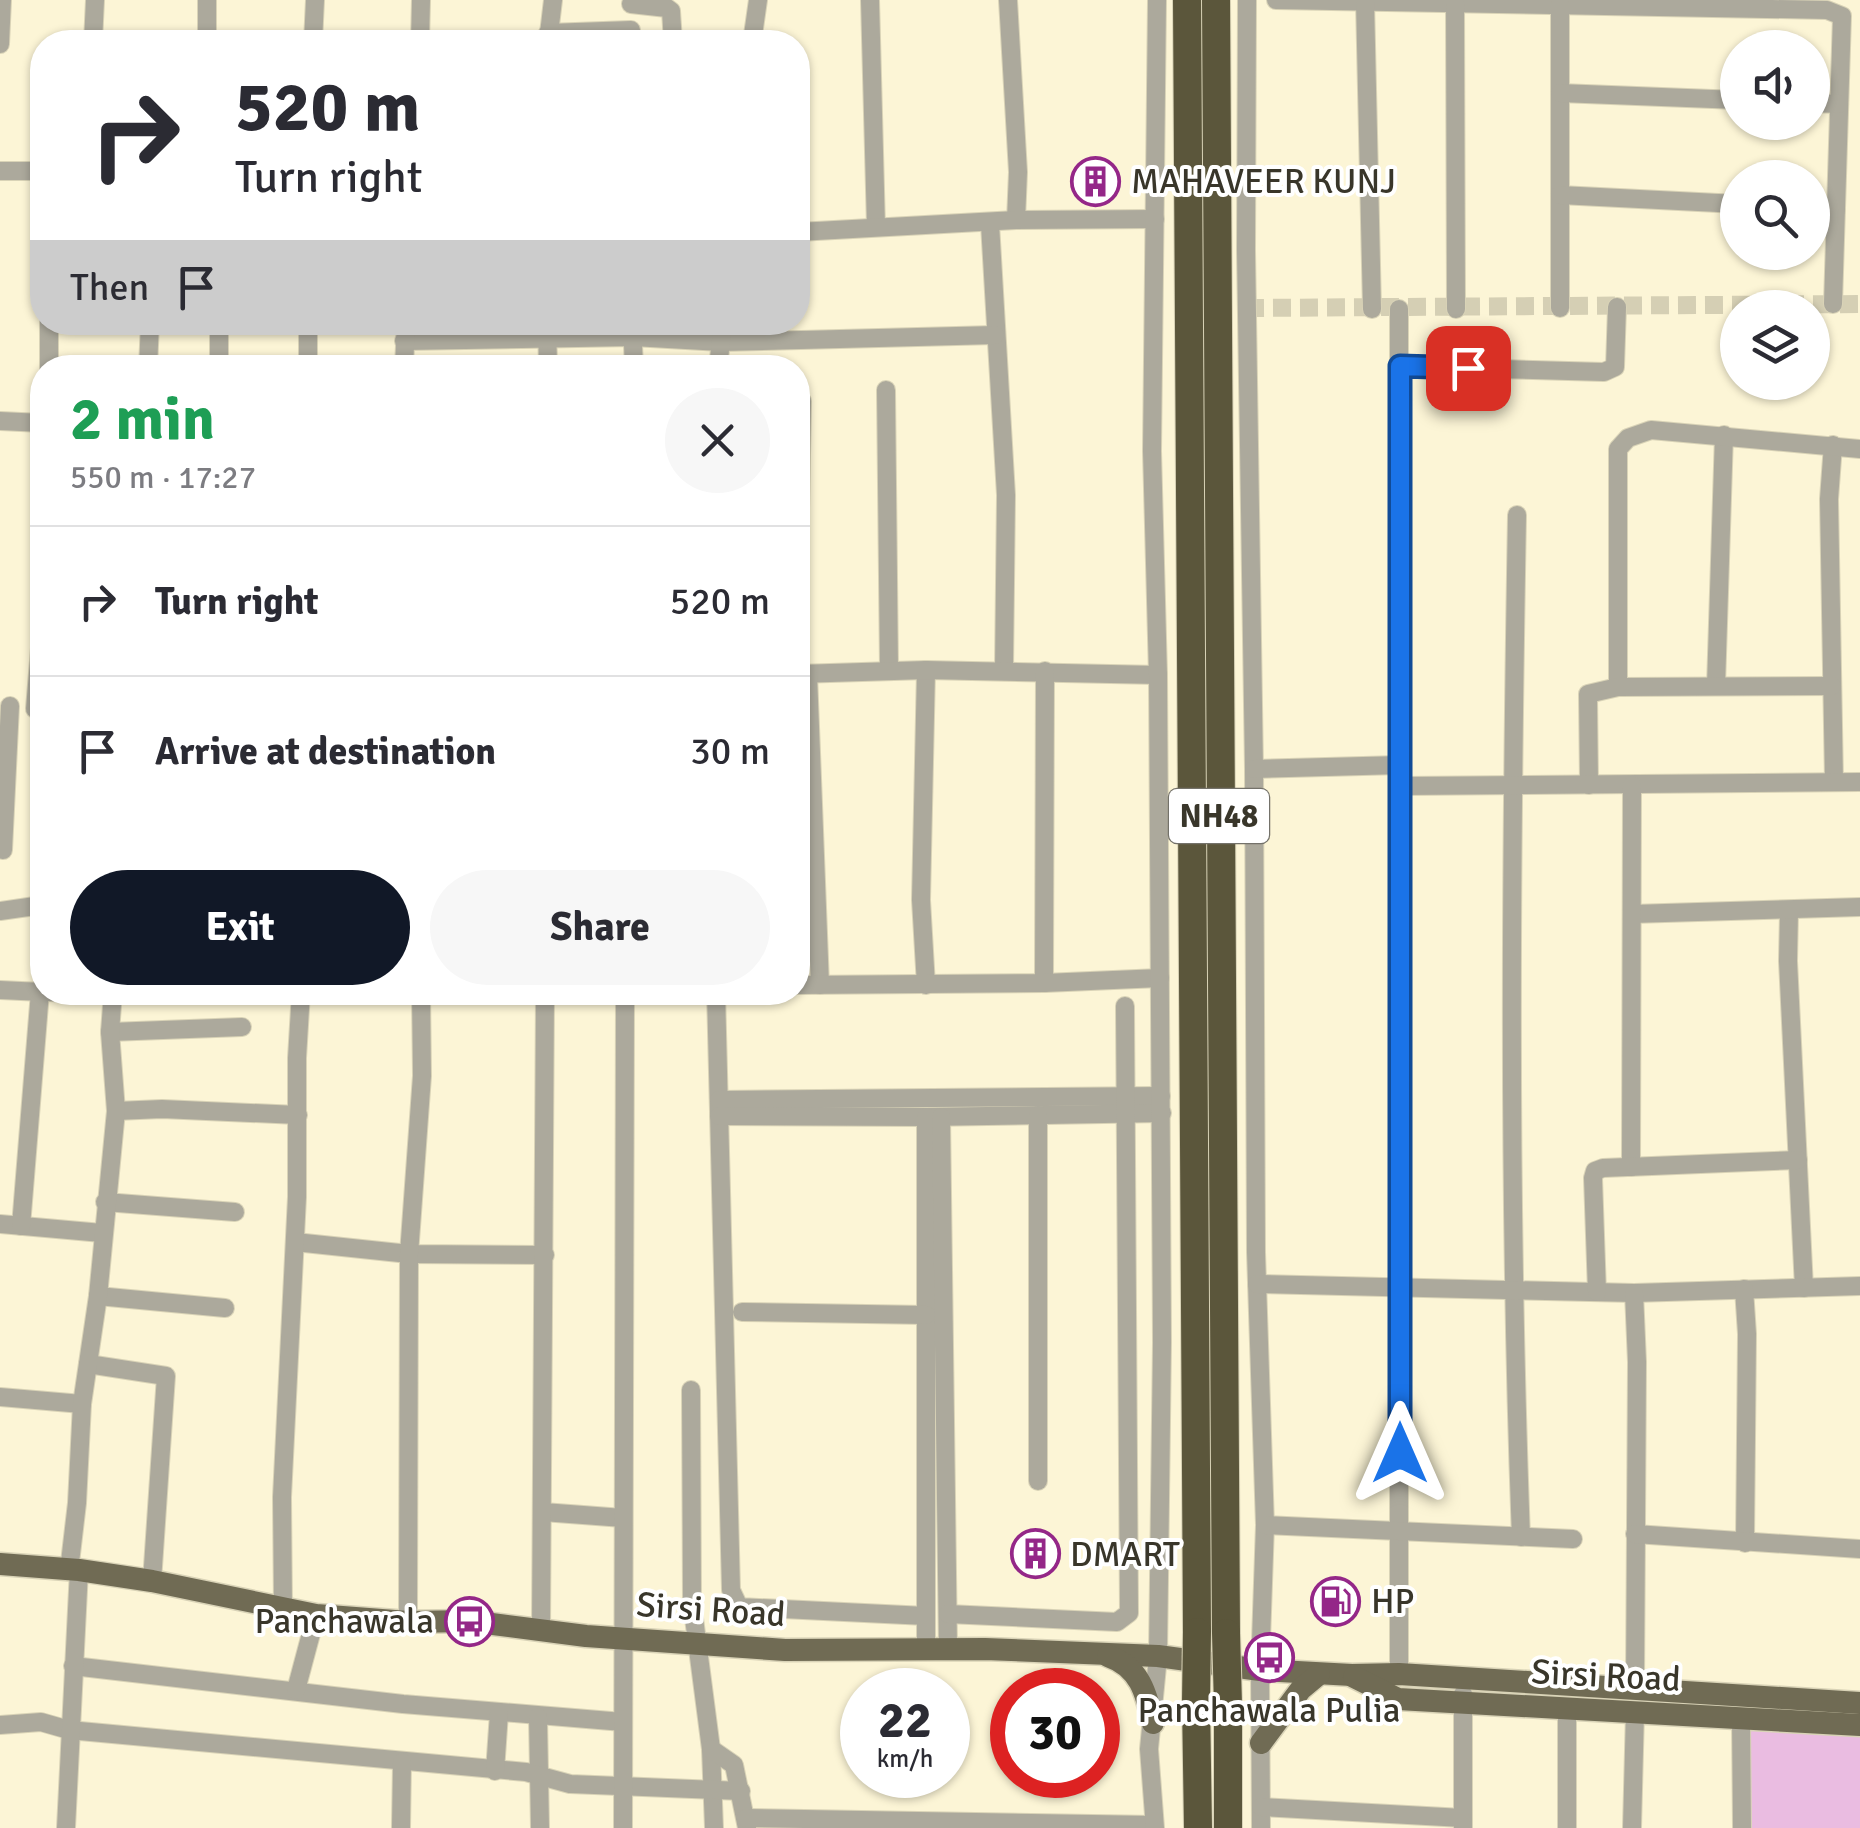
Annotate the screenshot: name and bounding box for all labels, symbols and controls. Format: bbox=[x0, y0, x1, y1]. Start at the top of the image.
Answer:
map controls bbox=[1720, 30, 1830, 400]
button: sound bbox=[1720, 30, 1830, 140]
text: 520 m bbox=[235, 64, 420, 150]
icon: right bbox=[70, 70, 200, 200]
text: Turn right bbox=[235, 150, 423, 205]
building icon: MAHAVEER KUNJ bbox=[1070, 155, 1122, 207]
place label: MAHAVEER KUNJ bbox=[1131, 160, 1396, 203]
button: search bbox=[1720, 160, 1830, 270]
icon: arrive bbox=[169, 260, 224, 315]
text: Then bbox=[70, 264, 149, 311]
button: layers bbox=[1720, 290, 1830, 400]
pin bbox=[1426, 326, 1511, 411]
icon: arrive bbox=[1441, 341, 1496, 396]
text: 2 min bbox=[70, 383, 215, 457]
button: close bbox=[665, 388, 770, 493]
text: 550 m · 17:27 bbox=[70, 458, 256, 497]
icon: right bbox=[70, 574, 125, 629]
text: Turn right bbox=[155, 578, 319, 625]
text: 520 m bbox=[670, 578, 770, 625]
icon: arrive bbox=[70, 724, 125, 779]
text: Arrive at destination bbox=[155, 728, 496, 775]
text: 30 m bbox=[690, 728, 770, 775]
road number: NH48 bbox=[1169, 789, 1269, 843]
button: Exit bbox=[70, 870, 410, 985]
button: Share bbox=[430, 870, 770, 985]
position arrow bbox=[1348, 1401, 1452, 1505]
building icon: DMART bbox=[1009, 1528, 1061, 1580]
place label: DMART bbox=[1070, 1533, 1180, 1576]
fuel station icon: HP bbox=[1310, 1575, 1362, 1627]
place label: HP bbox=[1371, 1580, 1414, 1623]
street label: Sirsi Road bbox=[635, 1583, 787, 1636]
bus stop icon: Panchawala bbox=[443, 1595, 495, 1647]
place label: Panchawala bbox=[254, 1600, 434, 1643]
bus stop icon: Panchawala Pulia bbox=[1243, 1632, 1295, 1684]
street label: Sirsi Road bbox=[1530, 1650, 1682, 1701]
speed limit sign: 30 bbox=[990, 1668, 1120, 1798]
place label: Panchawala Pulia bbox=[1137, 1689, 1401, 1732]
text: 22 bbox=[878, 1690, 932, 1752]
text: km/h bbox=[877, 1743, 933, 1774]

